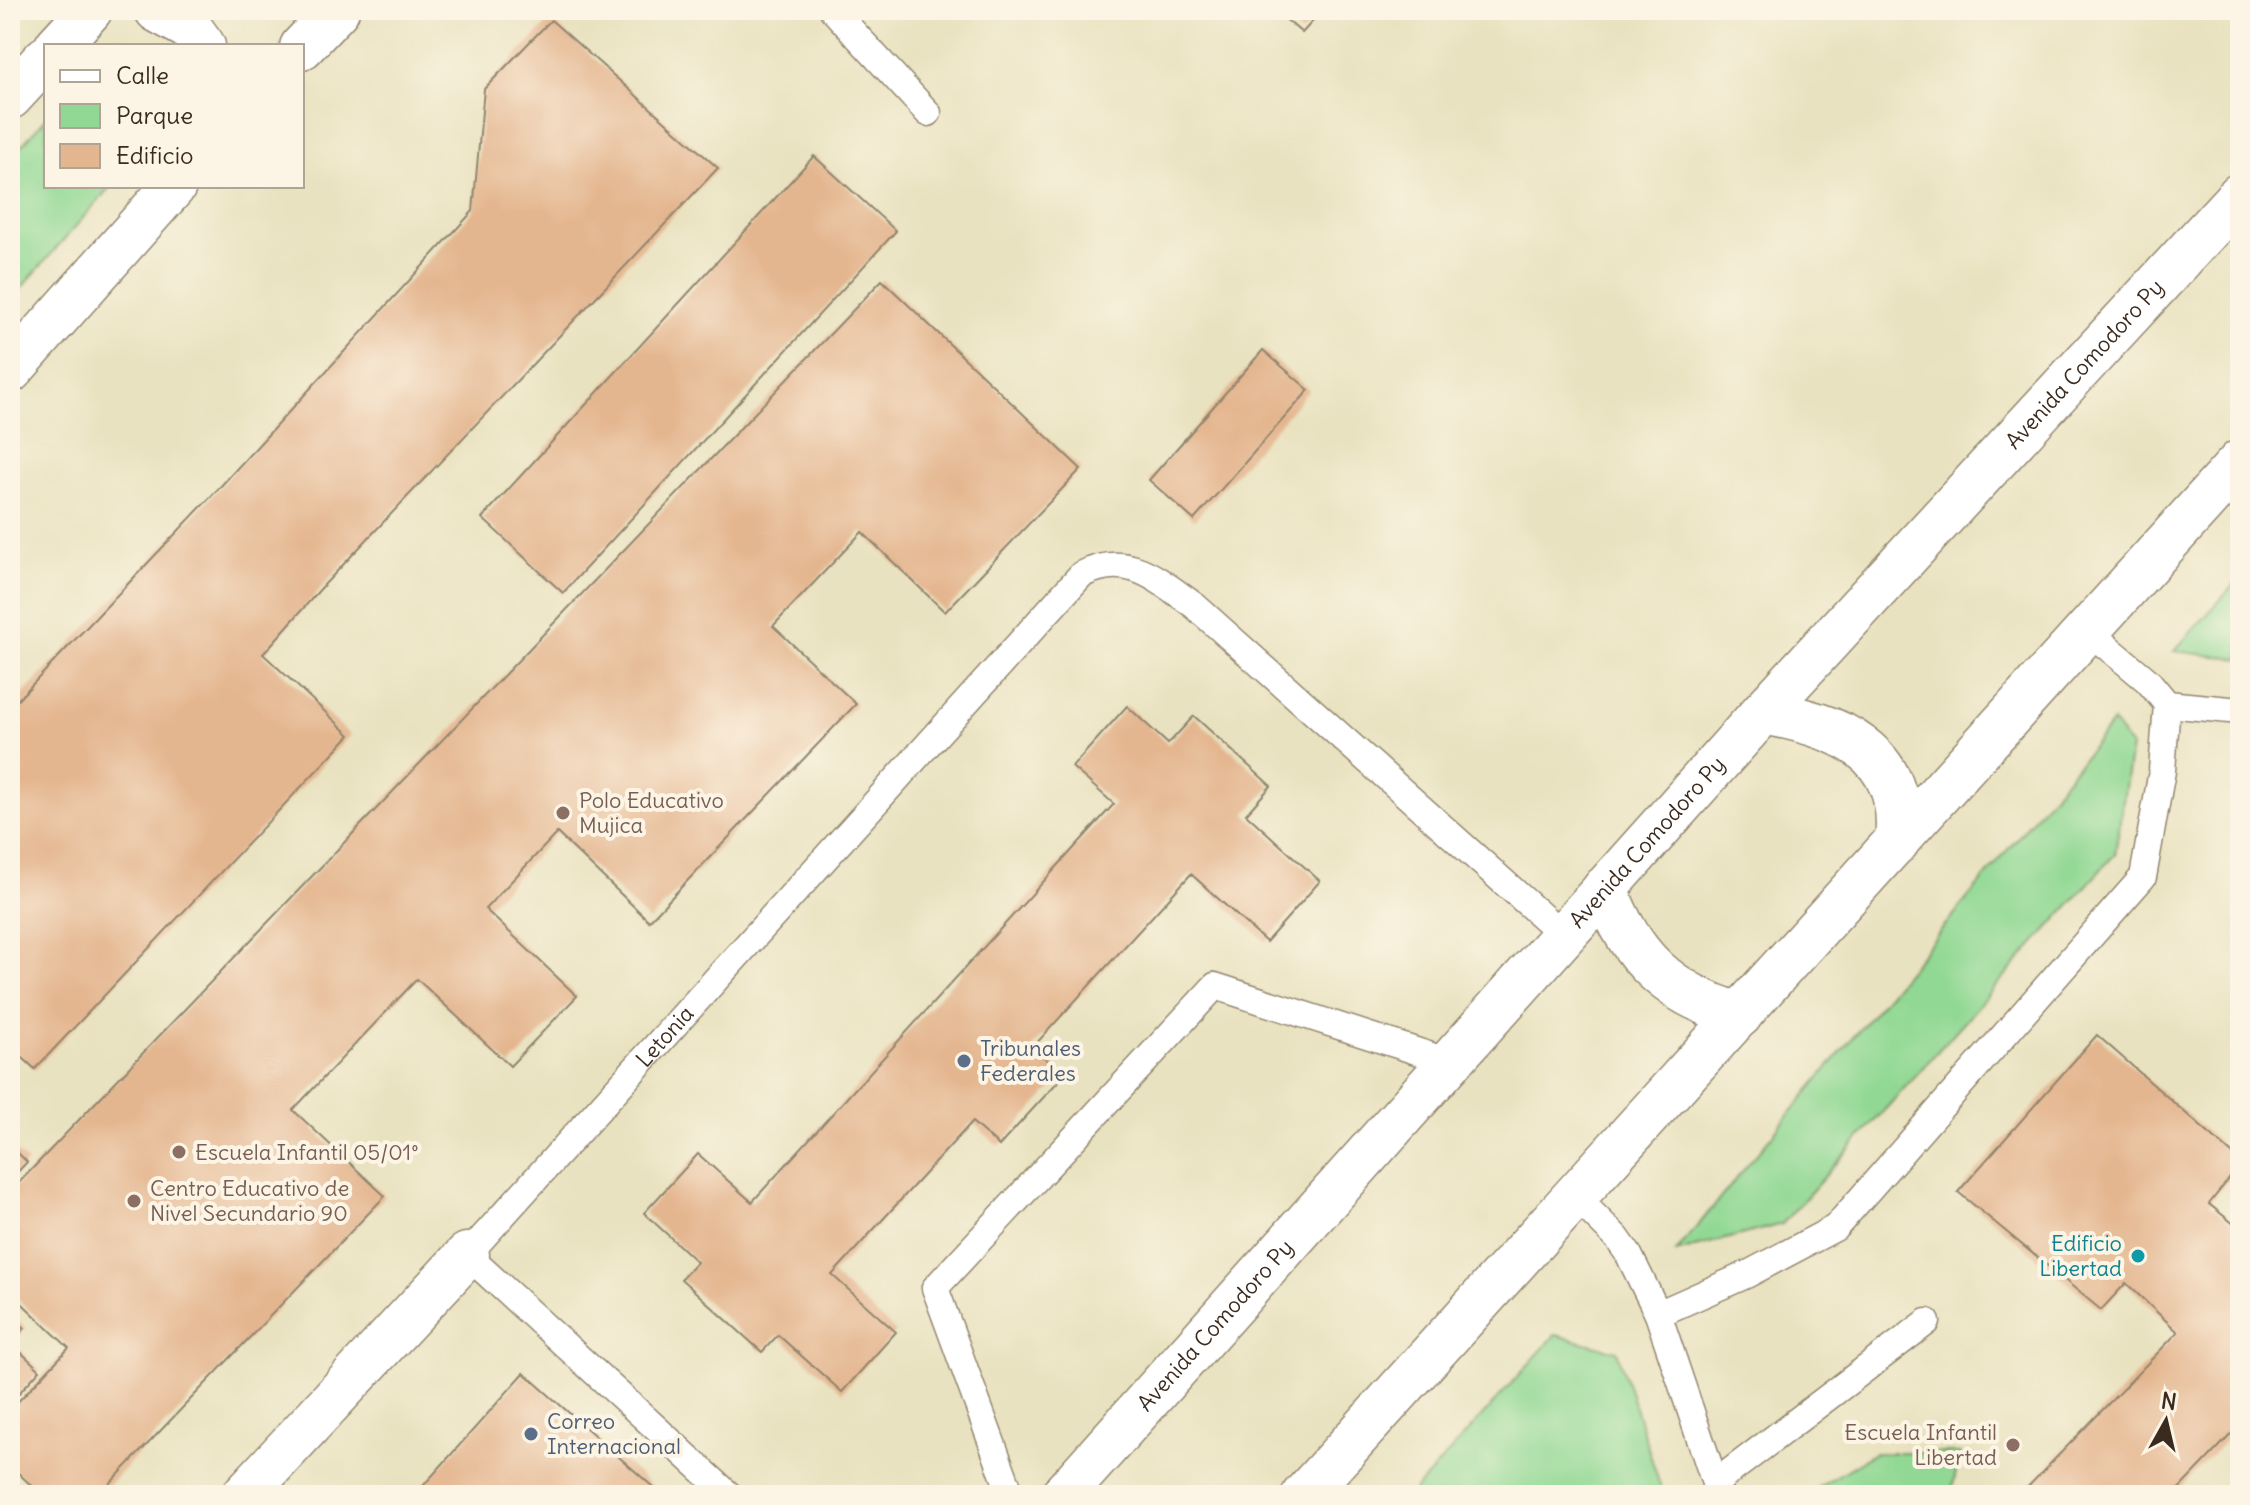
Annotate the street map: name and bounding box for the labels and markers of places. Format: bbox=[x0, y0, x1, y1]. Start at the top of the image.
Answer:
place label: Polo Educativo Mujica bbox=[579, 786, 724, 839]
marker: Polo Educativo Mujica bbox=[554, 804, 572, 822]
place label: Tribunales Federales bbox=[980, 1034, 1081, 1087]
marker: Tribunales Federales bbox=[955, 1052, 973, 1070]
place label: Escuela Infantil 05/01° bbox=[195, 1138, 419, 1166]
marker: Escuela Infantil 05/01° bbox=[170, 1143, 188, 1161]
place label: Centro Educativo de Nivel Secundario 90 bbox=[150, 1174, 349, 1227]
marker: Centro Educativo de Nivel Secundario 90 bbox=[125, 1192, 143, 1210]
place label: Edificio Libertad bbox=[2039, 1229, 2122, 1282]
marker: Edificio Libertad bbox=[2129, 1247, 2147, 1265]
place label: Correo Internacional bbox=[547, 1407, 681, 1460]
place label: Escuela Infantil Libertad bbox=[1844, 1418, 1997, 1471]
marker: Correo Internacional bbox=[522, 1425, 540, 1443]
marker: Escuela Infantil Libertad bbox=[2004, 1436, 2022, 1454]

